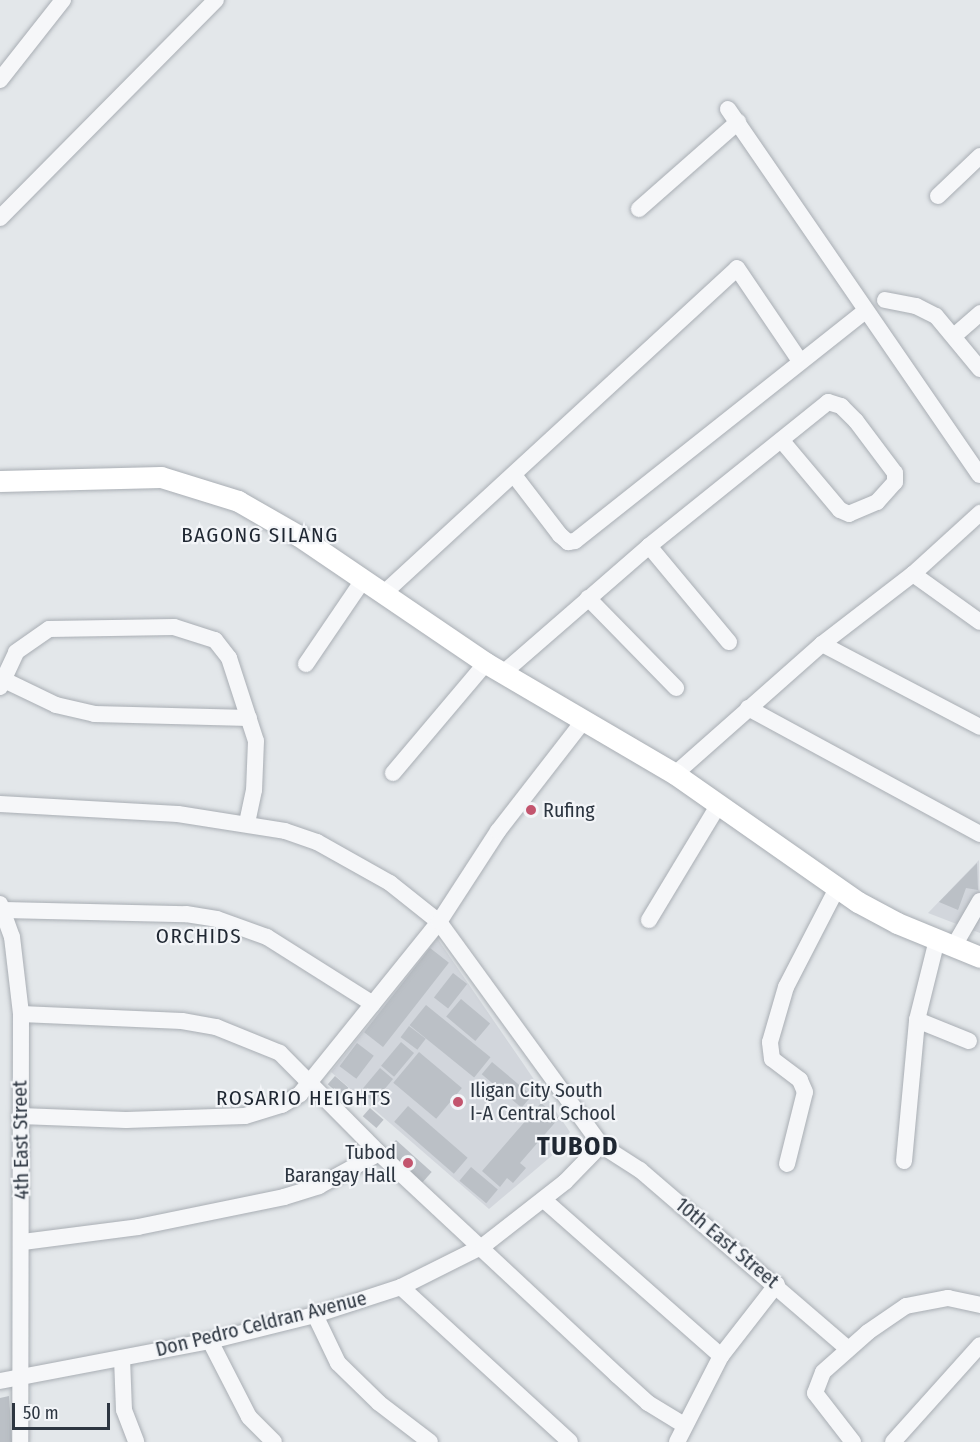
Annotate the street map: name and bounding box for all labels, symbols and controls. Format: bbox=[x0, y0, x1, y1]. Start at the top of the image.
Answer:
district label: BAGONG SILANG bbox=[181, 522, 339, 548]
place label: Rufing bbox=[543, 798, 595, 822]
marker: Rufing bbox=[524, 803, 538, 817]
district label: ORCHIDS bbox=[156, 923, 242, 949]
place label: Iligan City South I-A Central School bbox=[470, 1078, 616, 1125]
street label: 4th East Street bbox=[8, 1080, 34, 1200]
district label: ROSARIO HEIGHTS bbox=[216, 1085, 392, 1111]
marker: Iligan City South I-A Central School bbox=[451, 1095, 465, 1109]
district label: TUBOD bbox=[537, 1131, 619, 1163]
place label: Tubod Barangay Hall bbox=[284, 1140, 396, 1187]
marker: Tubod Barangay Hall bbox=[401, 1156, 415, 1170]
street label: 10th East Street bbox=[670, 1193, 784, 1293]
street label: Don Pedro Celdran Avenue bbox=[153, 1286, 369, 1362]
scale bar bbox=[15, 1391, 112, 1429]
text: 50 m bbox=[23, 1402, 59, 1424]

